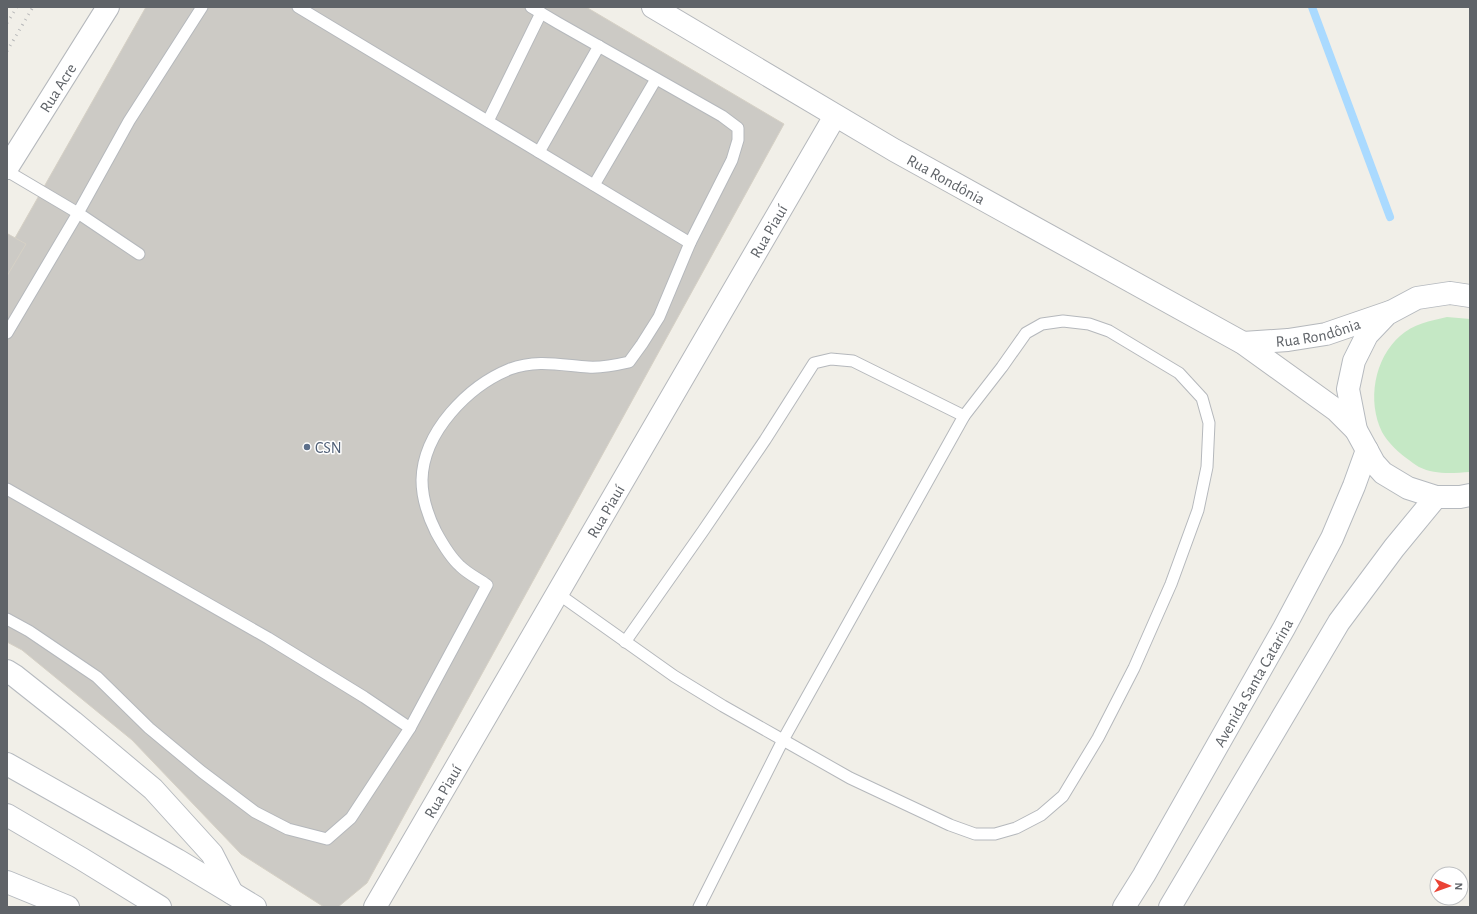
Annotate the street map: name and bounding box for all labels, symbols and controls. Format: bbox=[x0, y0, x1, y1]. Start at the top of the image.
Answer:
street label: Rua Acre bbox=[37, 61, 80, 115]
street label: Rua Rondônia bbox=[904, 152, 988, 208]
street label: Rua Piauí bbox=[747, 202, 791, 261]
street label: Rua Rondônia bbox=[1275, 316, 1363, 350]
place label: CSN bbox=[315, 440, 342, 456]
marker: CSN bbox=[302, 442, 312, 452]
street label: Rua Piauí bbox=[585, 482, 628, 541]
street label: Avenida Santa Catarina bbox=[1211, 616, 1296, 750]
street label: Rua Piauí bbox=[422, 762, 465, 821]
north arrow bbox=[1429, 866, 1469, 906]
text: N bbox=[1453, 882, 1464, 890]

